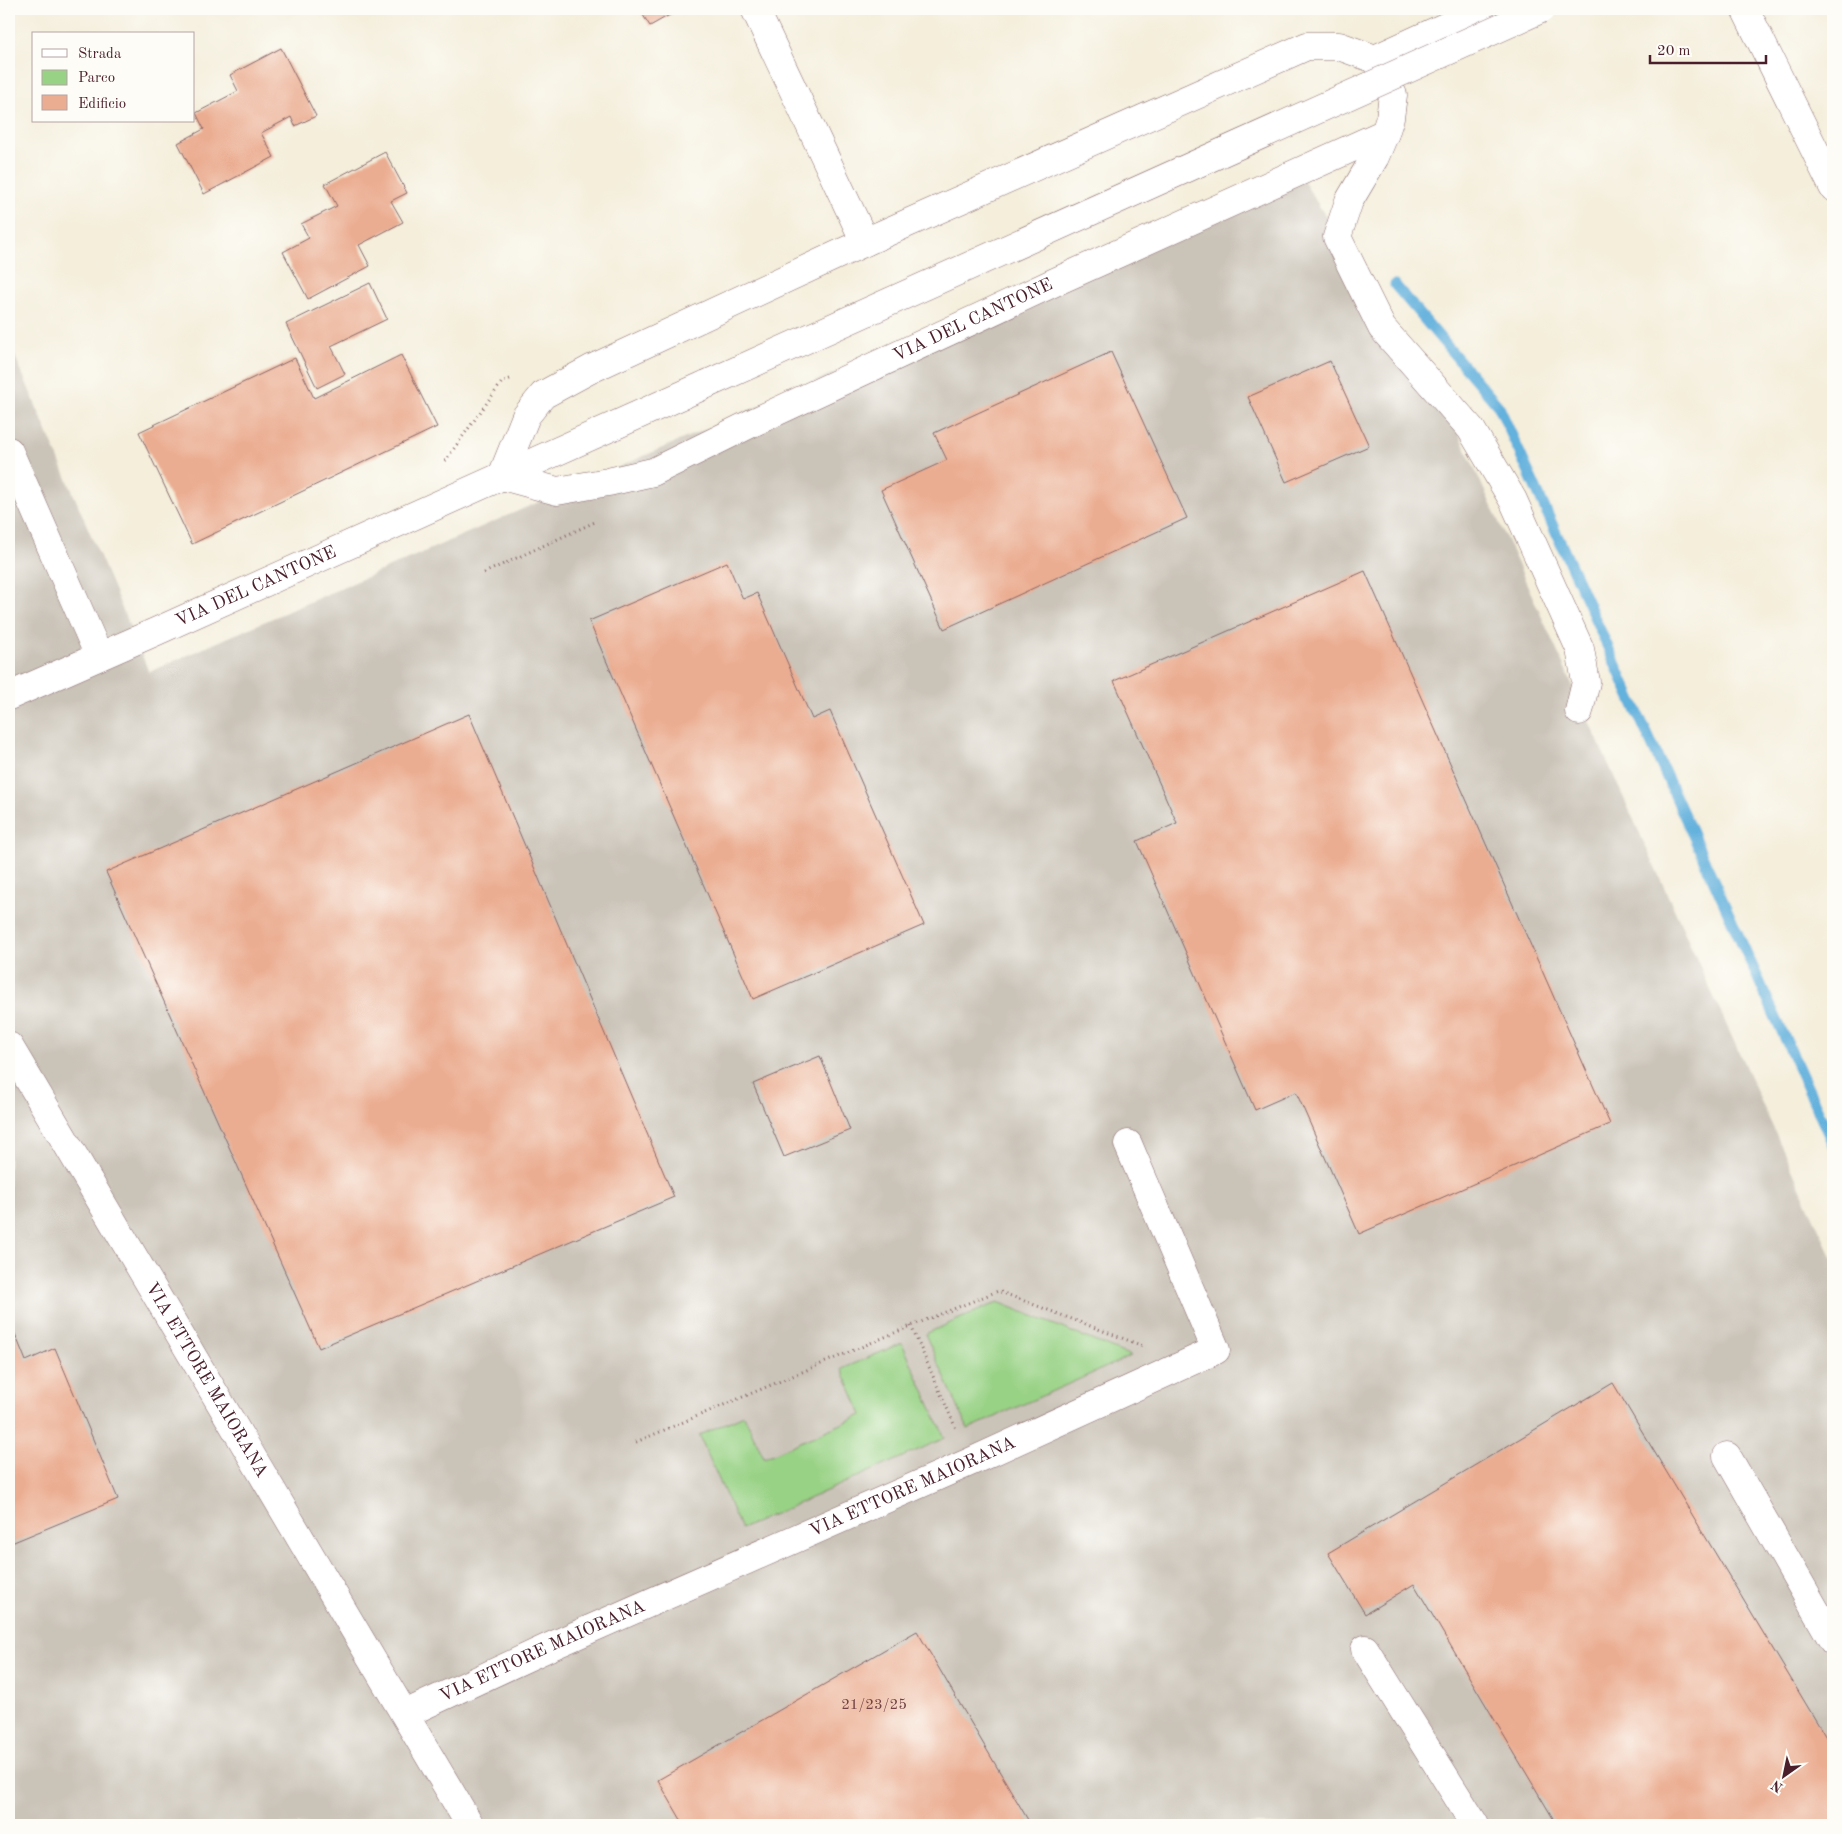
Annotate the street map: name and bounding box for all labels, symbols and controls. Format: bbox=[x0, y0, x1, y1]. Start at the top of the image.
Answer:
legend bbox=[32, 32, 195, 122]
scale bar bbox=[1650, 32, 1766, 64]
text: 20 m bbox=[1657, 44, 1691, 59]
text: Strada bbox=[78, 47, 122, 62]
text: Parco bbox=[78, 71, 115, 86]
text: Edificio bbox=[78, 97, 126, 112]
street label: VIA DEL CANTONE bbox=[890, 275, 1056, 365]
street label: VIA DEL CANTONE bbox=[173, 543, 339, 631]
street label: VIA ETTORE MAIORANA bbox=[142, 1279, 271, 1481]
street label: VIA ETTORE MAIORANA bbox=[807, 1433, 1018, 1540]
street label: VIA ETTORE MAIORANA bbox=[437, 1597, 648, 1706]
house number: 21/23/25 bbox=[841, 1698, 907, 1713]
north arrow bbox=[1760, 1752, 1810, 1802]
text: N bbox=[1769, 1777, 1786, 1795]

